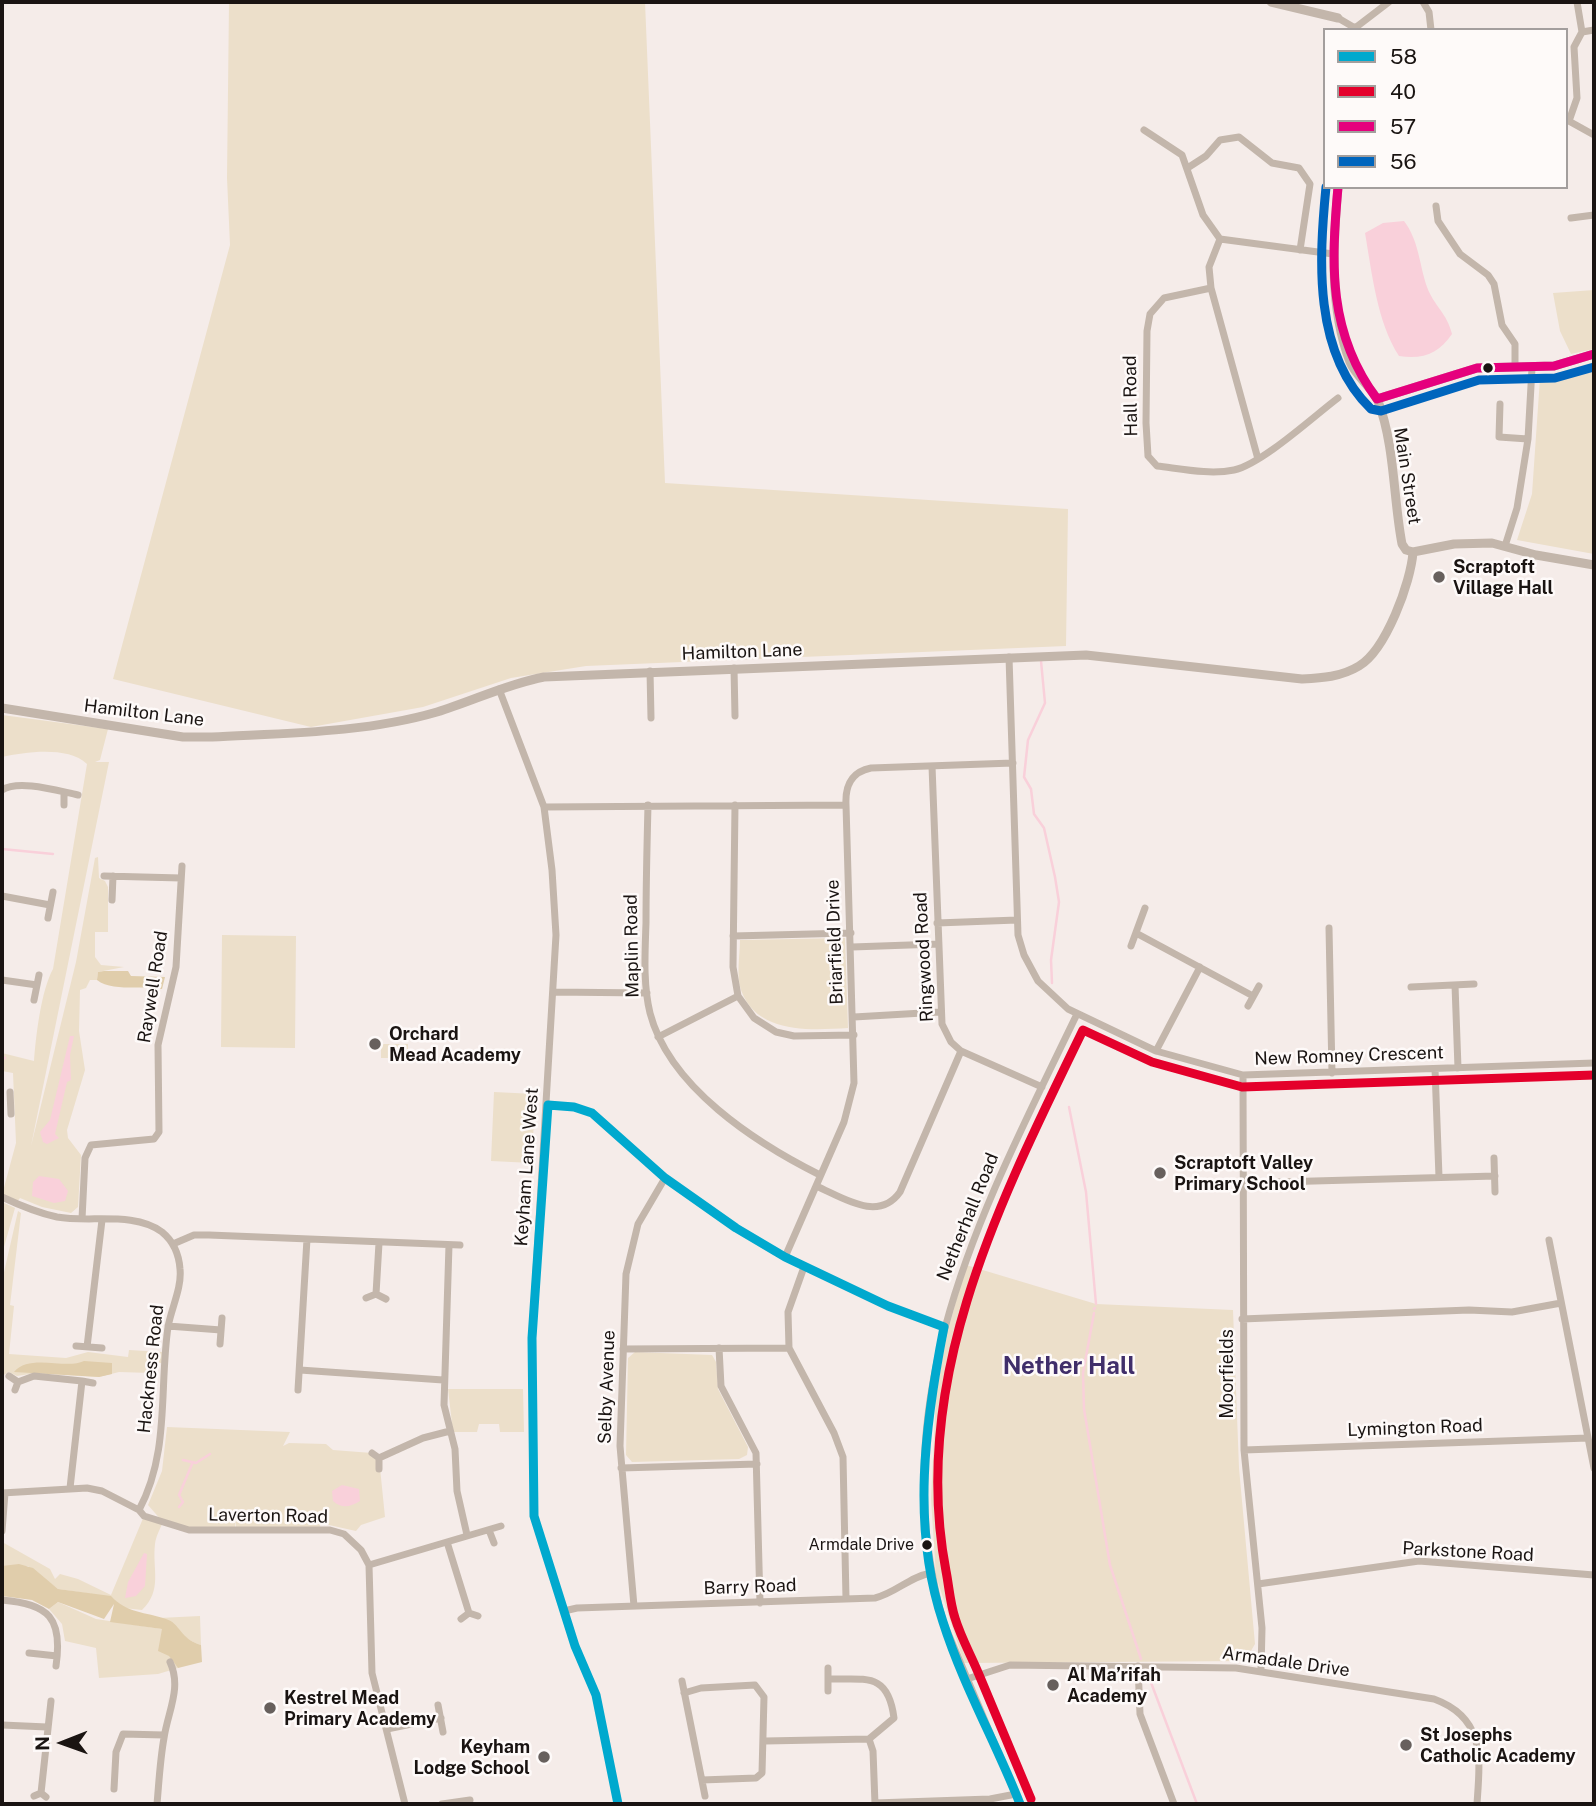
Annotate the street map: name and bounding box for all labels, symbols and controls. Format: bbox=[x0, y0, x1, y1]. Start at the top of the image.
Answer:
legend bbox=[1323, 28, 1568, 189]
text: 58 bbox=[1390, 44, 1417, 69]
text: 40 bbox=[1390, 79, 1416, 104]
text: 57 bbox=[1390, 114, 1416, 139]
text: 56 bbox=[1390, 149, 1417, 174]
street label: Hall Road bbox=[1119, 355, 1143, 437]
unlabelled marker bbox=[1481, 361, 1495, 375]
street label: Main Street bbox=[1389, 426, 1425, 526]
place label: Scraptoft Village Hall bbox=[1453, 556, 1553, 598]
marker: Scraptoft Village Hall bbox=[1431, 569, 1447, 585]
street label: Hamilton Lane bbox=[681, 639, 803, 665]
street label: Hamilton Lane bbox=[83, 695, 205, 731]
street label: Briarfield Drive bbox=[822, 879, 848, 1005]
street label: Ringwood Road bbox=[910, 891, 938, 1023]
street label: Maplin Road bbox=[620, 894, 644, 998]
street label: Raywell Road bbox=[133, 929, 173, 1045]
place label: Orchard Mead Academy bbox=[389, 1023, 521, 1066]
marker: Orchard Mead Academy bbox=[367, 1036, 383, 1052]
street label: New Romney Crescent bbox=[1254, 1042, 1444, 1070]
street label: Keyham Lane West bbox=[511, 1087, 543, 1247]
street label: Netherhall Road bbox=[933, 1150, 1003, 1284]
place label: Scraptoft Valley Primary School bbox=[1174, 1152, 1313, 1194]
marker: Scraptoft Valley Primary School bbox=[1152, 1165, 1168, 1181]
street label: Hackness Road bbox=[134, 1304, 168, 1434]
street label: Moorfields bbox=[1216, 1329, 1238, 1419]
street label: Selby Avenue bbox=[594, 1330, 620, 1444]
district label: Nether Hall bbox=[1003, 1353, 1135, 1381]
street label: Lymington Road bbox=[1347, 1415, 1483, 1441]
street label: Laverton Road bbox=[208, 1504, 328, 1528]
place label: Armdale Drive bbox=[808, 1535, 914, 1555]
marker: Armdale Drive bbox=[920, 1538, 934, 1552]
street label: Parkstone Road bbox=[1402, 1538, 1534, 1566]
street label: Barry Road bbox=[703, 1575, 797, 1599]
street label: Armadale Drive bbox=[1221, 1642, 1351, 1682]
place label: Al Ma’rifah Academy bbox=[1067, 1664, 1161, 1706]
marker: Al Ma’rifah Academy bbox=[1045, 1677, 1061, 1693]
place label: Kestrel Mead Primary Academy bbox=[284, 1687, 436, 1730]
marker: Kestrel Mead Primary Academy bbox=[262, 1700, 278, 1716]
north arrow bbox=[28, 1708, 98, 1778]
place label: St Josephs Catholic Academy bbox=[1420, 1724, 1576, 1766]
text: N bbox=[31, 1736, 53, 1751]
place label: Keyham Lodge School bbox=[414, 1736, 530, 1778]
marker: St Josephs Catholic Academy bbox=[1398, 1737, 1414, 1753]
marker: Keyham Lodge School bbox=[536, 1749, 552, 1765]

